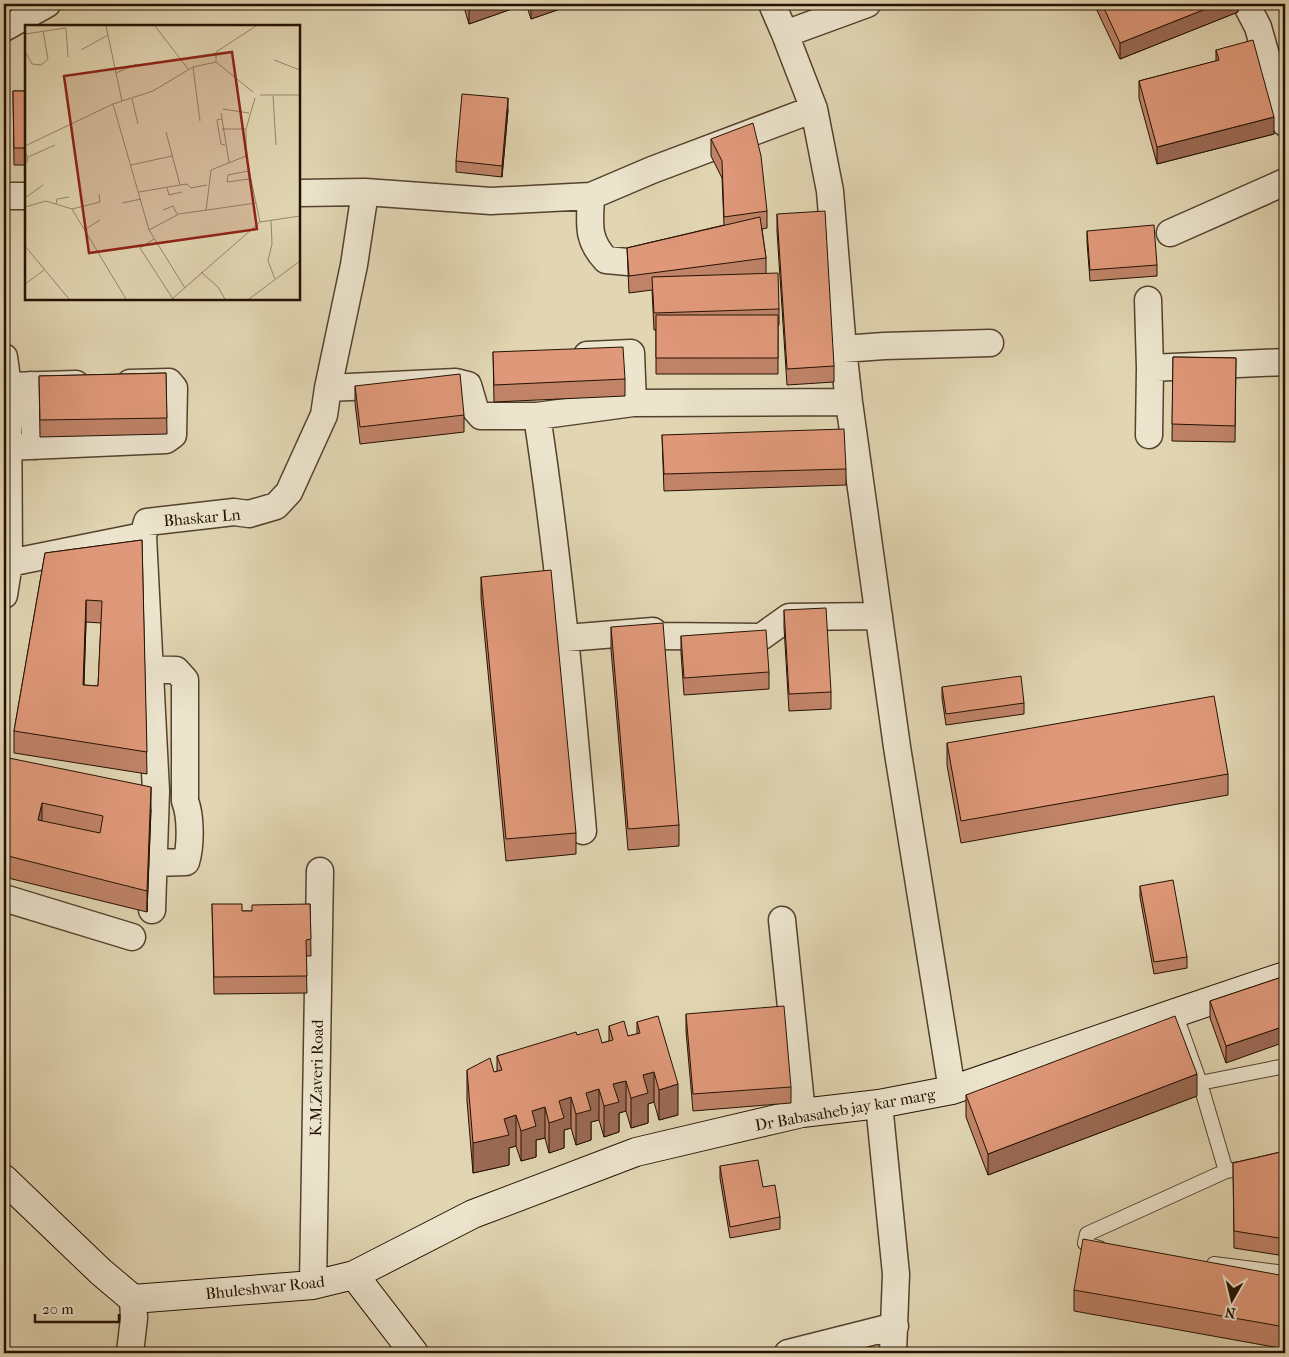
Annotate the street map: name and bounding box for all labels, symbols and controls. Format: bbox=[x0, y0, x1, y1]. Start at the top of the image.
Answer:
inset map bbox=[25, 25, 300, 300]
street label: Bhaskar Ln bbox=[163, 505, 242, 530]
street label: K.M.Zaveri Road bbox=[306, 1019, 327, 1137]
street label: Dr Babasaheb jay kar marg bbox=[753, 1084, 937, 1135]
street label: Bhuleshwar Road bbox=[204, 1272, 326, 1303]
north arrow bbox=[1206, 1274, 1256, 1324]
scale bar bbox=[35, 1292, 119, 1324]
text: 20 m bbox=[42, 1300, 74, 1318]
text: N bbox=[1223, 1303, 1237, 1322]

